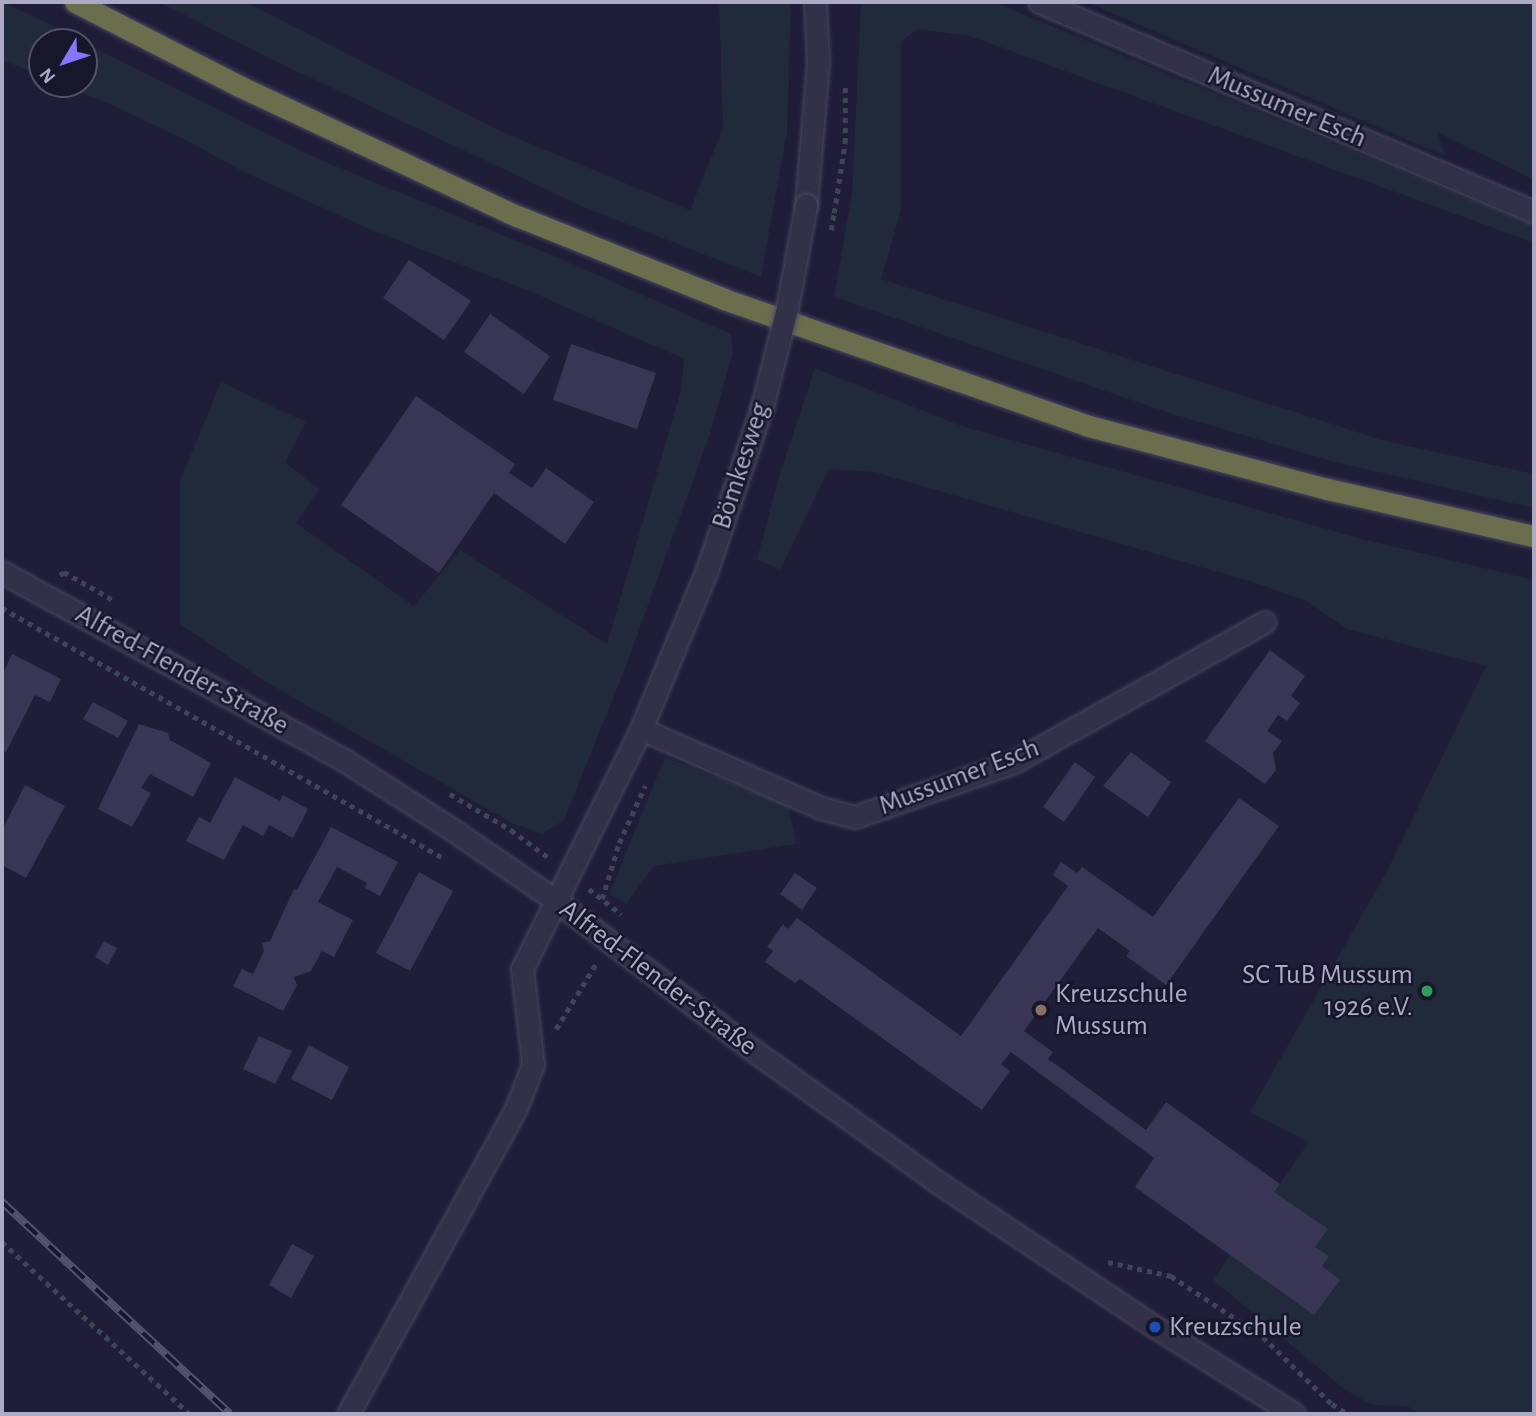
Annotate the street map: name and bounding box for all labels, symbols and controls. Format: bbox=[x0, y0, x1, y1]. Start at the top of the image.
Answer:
north arrow bbox=[28, 28, 98, 98]
street label: Mussumer Esch bbox=[1203, 59, 1371, 155]
text: N bbox=[36, 64, 59, 86]
street label: Bömkesweg bbox=[705, 399, 777, 533]
street label: Alfred-Flender-Straße bbox=[70, 597, 294, 743]
street label: Mussumer Esch bbox=[874, 731, 1044, 823]
street label: Alfred-Flender-Straße bbox=[553, 893, 763, 1063]
place label: SC TuB Mussum 1926 e.V. bbox=[1242, 958, 1413, 1024]
place label: Kreuzschule Mussum bbox=[1055, 977, 1188, 1043]
marker: SC TuB Mussum 1926 e.V. bbox=[1419, 983, 1435, 999]
marker: Kreuzschule Mussum bbox=[1033, 1002, 1049, 1018]
place label: Kreuzschule bbox=[1169, 1310, 1302, 1344]
marker: Kreuzschule bbox=[1147, 1319, 1163, 1335]

